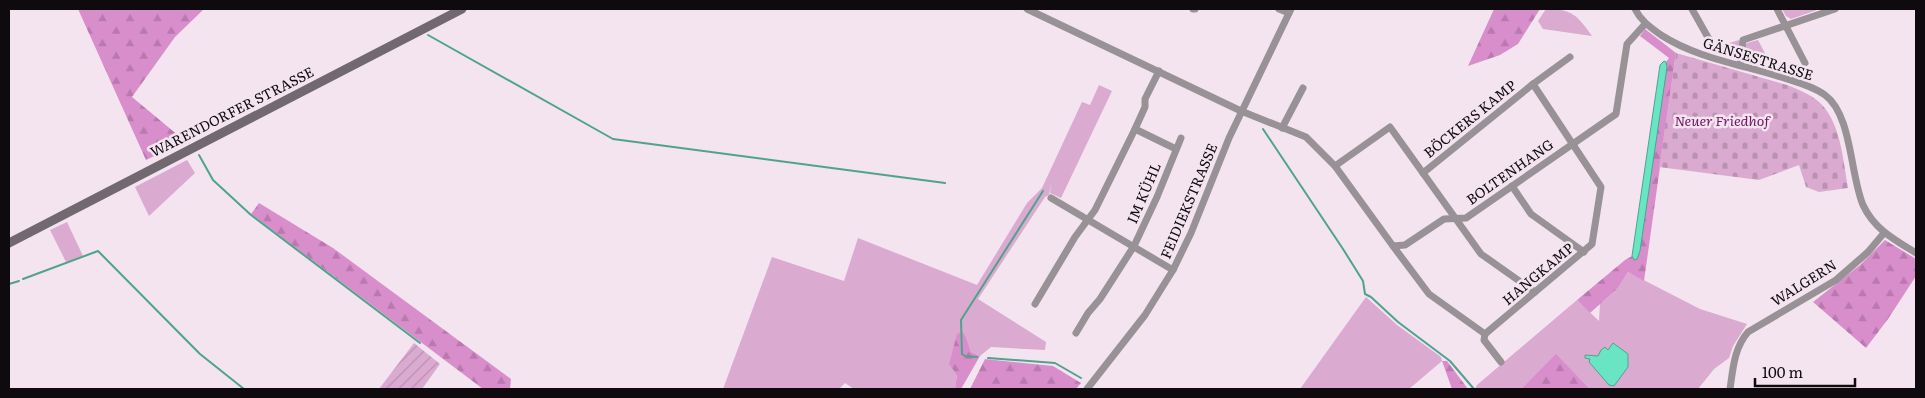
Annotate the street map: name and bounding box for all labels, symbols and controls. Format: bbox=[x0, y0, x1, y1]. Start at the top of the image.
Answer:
street label: GÄNSESTRASSE bbox=[1701, 32, 1816, 84]
street label: WARENDORFER STRASSE bbox=[146, 61, 317, 161]
street label: BÖCKERS KAMP bbox=[1419, 74, 1520, 162]
park label: Neuer Friedhof bbox=[1674, 110, 1771, 130]
street label: BOLTENHANG bbox=[1462, 133, 1557, 209]
street label: FEIDIEKSTRASSE bbox=[1155, 140, 1221, 261]
street label: IM KÜHL bbox=[1121, 159, 1165, 226]
street label: HANGKAMP bbox=[1497, 237, 1578, 309]
street label: WALGERN bbox=[1767, 254, 1840, 310]
scale bar bbox=[1755, 356, 1855, 388]
text: 100 m bbox=[1762, 360, 1803, 383]

